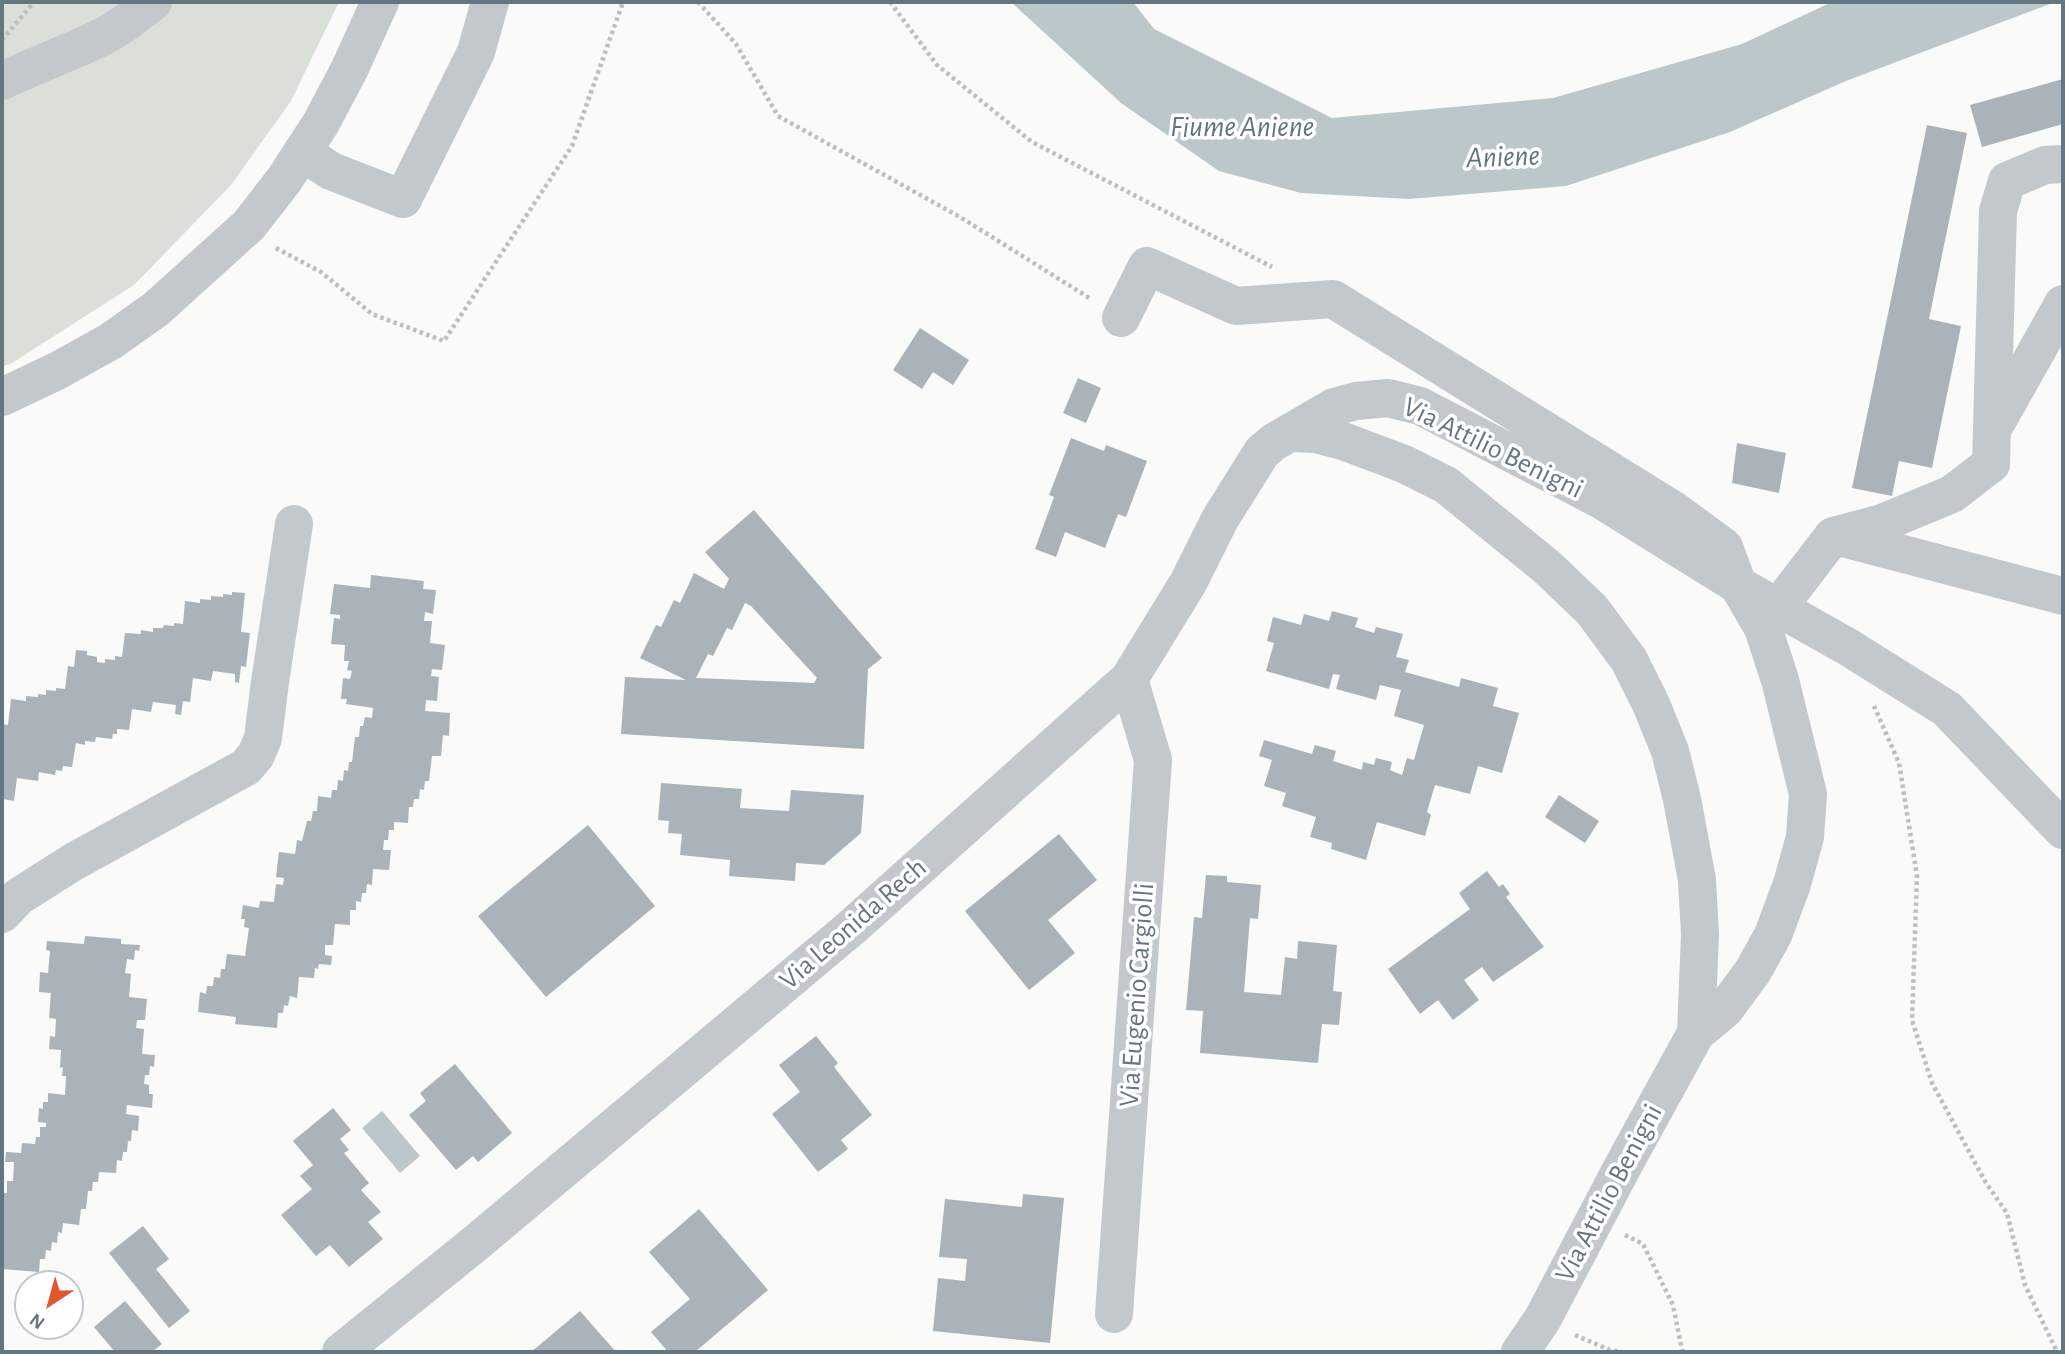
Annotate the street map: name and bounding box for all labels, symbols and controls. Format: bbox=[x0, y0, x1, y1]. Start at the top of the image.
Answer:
water label: Fiume Aniene bbox=[1170, 109, 1314, 145]
water label: Aniene bbox=[1466, 138, 1540, 176]
street label: Via Attilio Benigni bbox=[1397, 390, 1589, 506]
street label: Via Leonida Rech bbox=[773, 851, 933, 997]
street label: Via Eugenio Cargiolli bbox=[1112, 882, 1162, 1108]
street label: Via Attilio Benigni bbox=[1548, 1098, 1670, 1288]
north arrow bbox=[14, 1270, 84, 1340]
text: N bbox=[27, 1309, 48, 1332]

